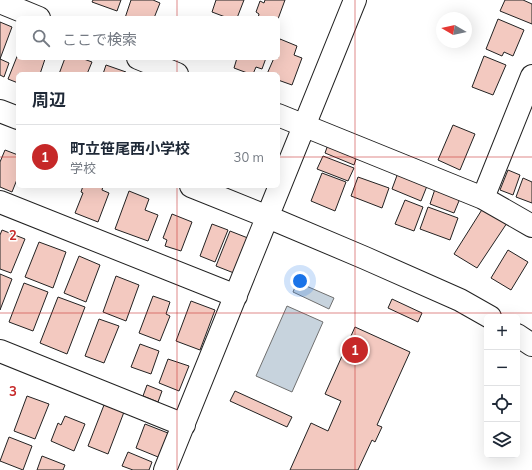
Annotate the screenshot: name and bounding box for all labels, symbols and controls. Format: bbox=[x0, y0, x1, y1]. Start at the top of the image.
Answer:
north arrow bbox=[436, 12, 472, 48]
search box bbox=[16, 16, 280, 60]
icon: search bbox=[30, 27, 52, 49]
text: ここで検索 bbox=[62, 30, 137, 49]
text: 周辺 bbox=[32, 89, 66, 110]
text: 町立笹尾西小学校 bbox=[70, 139, 190, 158]
text: 1 bbox=[41, 149, 49, 165]
text: 30 m bbox=[234, 149, 264, 165]
text: 学校 bbox=[70, 160, 96, 176]
text: 2 bbox=[9, 227, 17, 243]
your location bbox=[290, 271, 310, 291]
map controls bbox=[484, 314, 520, 458]
button: + bbox=[484, 314, 520, 350]
pin: 1 bbox=[342, 335, 368, 365]
button: − bbox=[484, 350, 520, 386]
text: 3 bbox=[9, 383, 17, 399]
button: locate bbox=[484, 386, 520, 422]
button: layers bbox=[484, 422, 520, 458]

